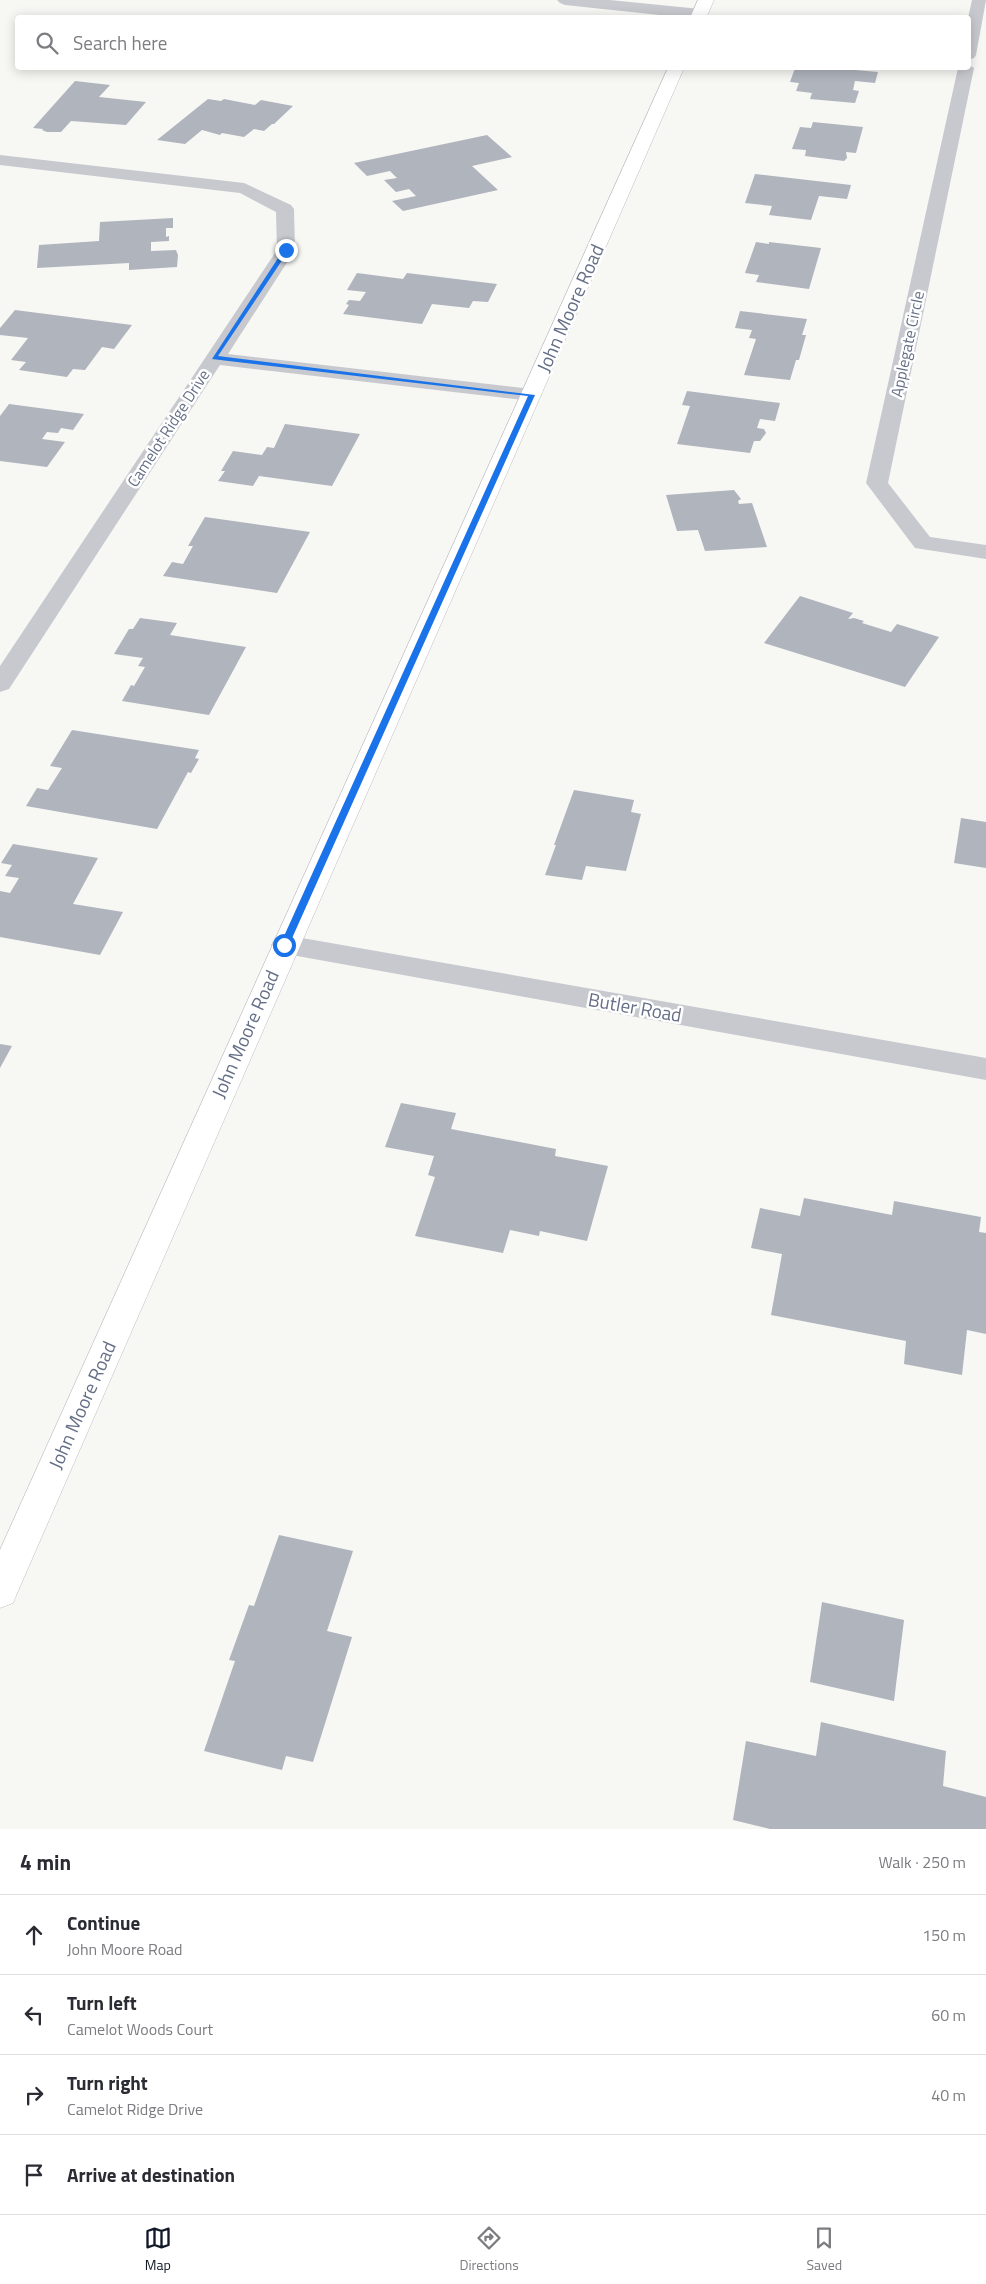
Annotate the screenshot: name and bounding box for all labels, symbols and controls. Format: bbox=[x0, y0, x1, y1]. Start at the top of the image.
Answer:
search box bbox=[15, 15, 971, 70]
text: Search here bbox=[73, 28, 167, 57]
icon: search bbox=[33, 29, 61, 57]
route end bbox=[275, 239, 298, 262]
street label: John Moore Road bbox=[528, 239, 611, 376]
street label: Applegate Circle bbox=[884, 289, 930, 399]
street label: Camelot Ridge Drive bbox=[121, 364, 215, 492]
route start bbox=[273, 934, 296, 957]
street label: John Moore Road bbox=[203, 965, 286, 1102]
street label: Butler Road bbox=[586, 984, 684, 1029]
street label: John Moore Road bbox=[40, 1336, 123, 1473]
text: 4 min bbox=[20, 1846, 71, 1878]
text: Walk · 250 m bbox=[878, 1850, 966, 1874]
text: Continue bbox=[67, 1908, 140, 1937]
icon: ahead bbox=[20, 1921, 48, 1949]
text: 150 m bbox=[922, 1923, 966, 1947]
text: John Moore Road bbox=[67, 1937, 183, 1961]
text: Turn left bbox=[67, 1988, 137, 2017]
icon: left bbox=[20, 2001, 48, 2029]
text: 60 m bbox=[931, 2003, 966, 2027]
text: Camelot Woods Court bbox=[67, 2017, 213, 2041]
text: Turn right bbox=[67, 2068, 148, 2097]
icon: right bbox=[20, 2081, 48, 2109]
text: 40 m bbox=[931, 2083, 966, 2107]
text: Camelot Ridge Drive bbox=[67, 2097, 203, 2121]
text: Arrive at destination bbox=[67, 2160, 235, 2189]
icon: arrive bbox=[20, 2161, 48, 2189]
tab: Map bbox=[144, 2224, 172, 2275]
tab: Directions bbox=[459, 2224, 519, 2275]
tab: Saved bbox=[807, 2224, 842, 2275]

